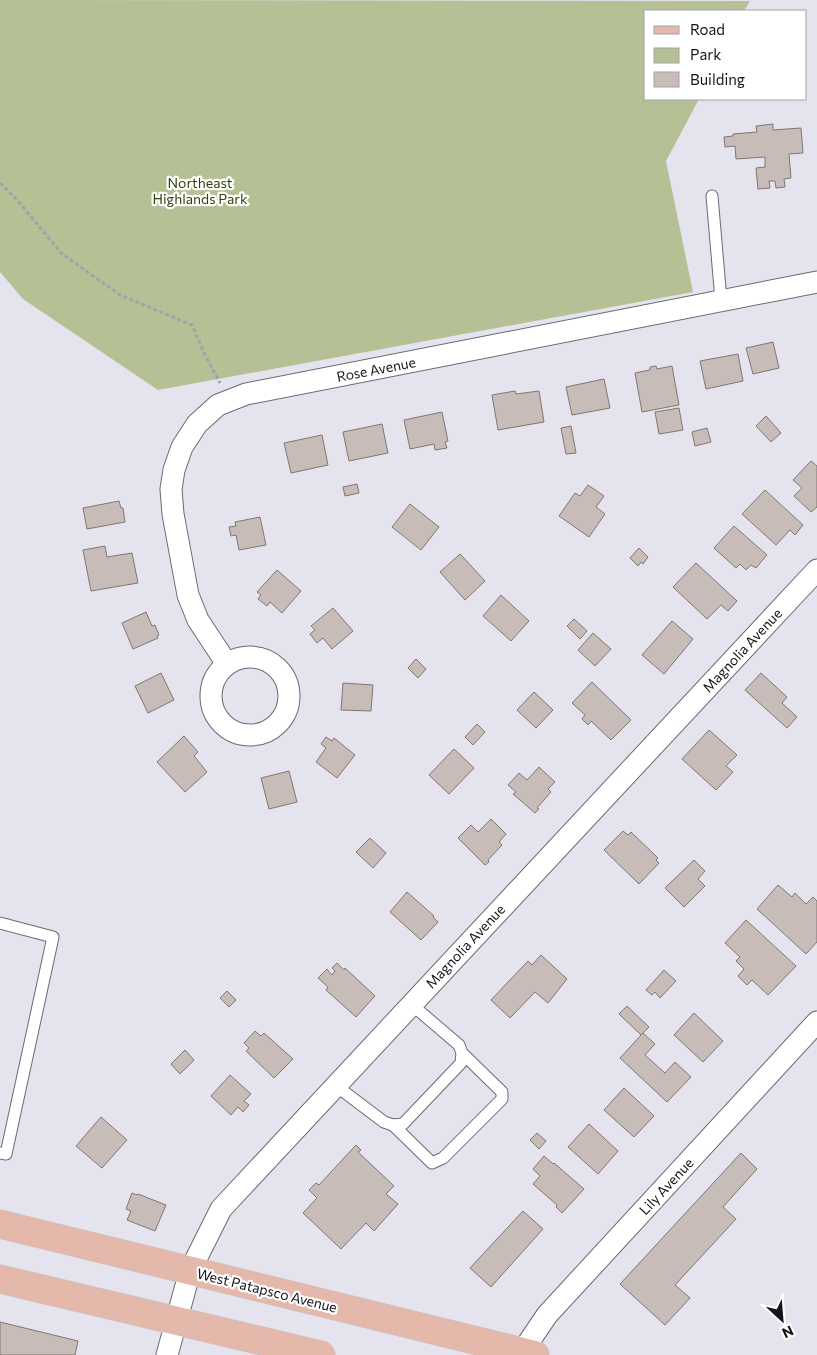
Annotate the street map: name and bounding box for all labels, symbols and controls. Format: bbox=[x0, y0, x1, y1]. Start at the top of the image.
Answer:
legend bbox=[644, 10, 807, 100]
text: Road bbox=[690, 20, 725, 38]
text: Park bbox=[690, 45, 721, 63]
text: Building bbox=[690, 70, 745, 88]
park label: Northeast Highlands Park bbox=[152, 174, 248, 207]
street label: Rose Avenue bbox=[335, 353, 417, 385]
street label: Magnolia Avenue bbox=[699, 605, 785, 695]
street label: Magnolia Avenue bbox=[422, 901, 508, 991]
street label: Lily Avenue bbox=[635, 1154, 697, 1218]
street label: West Patapsco Avenue bbox=[195, 1264, 339, 1316]
north arrow bbox=[757, 1295, 807, 1345]
text: N bbox=[779, 1322, 796, 1342]

